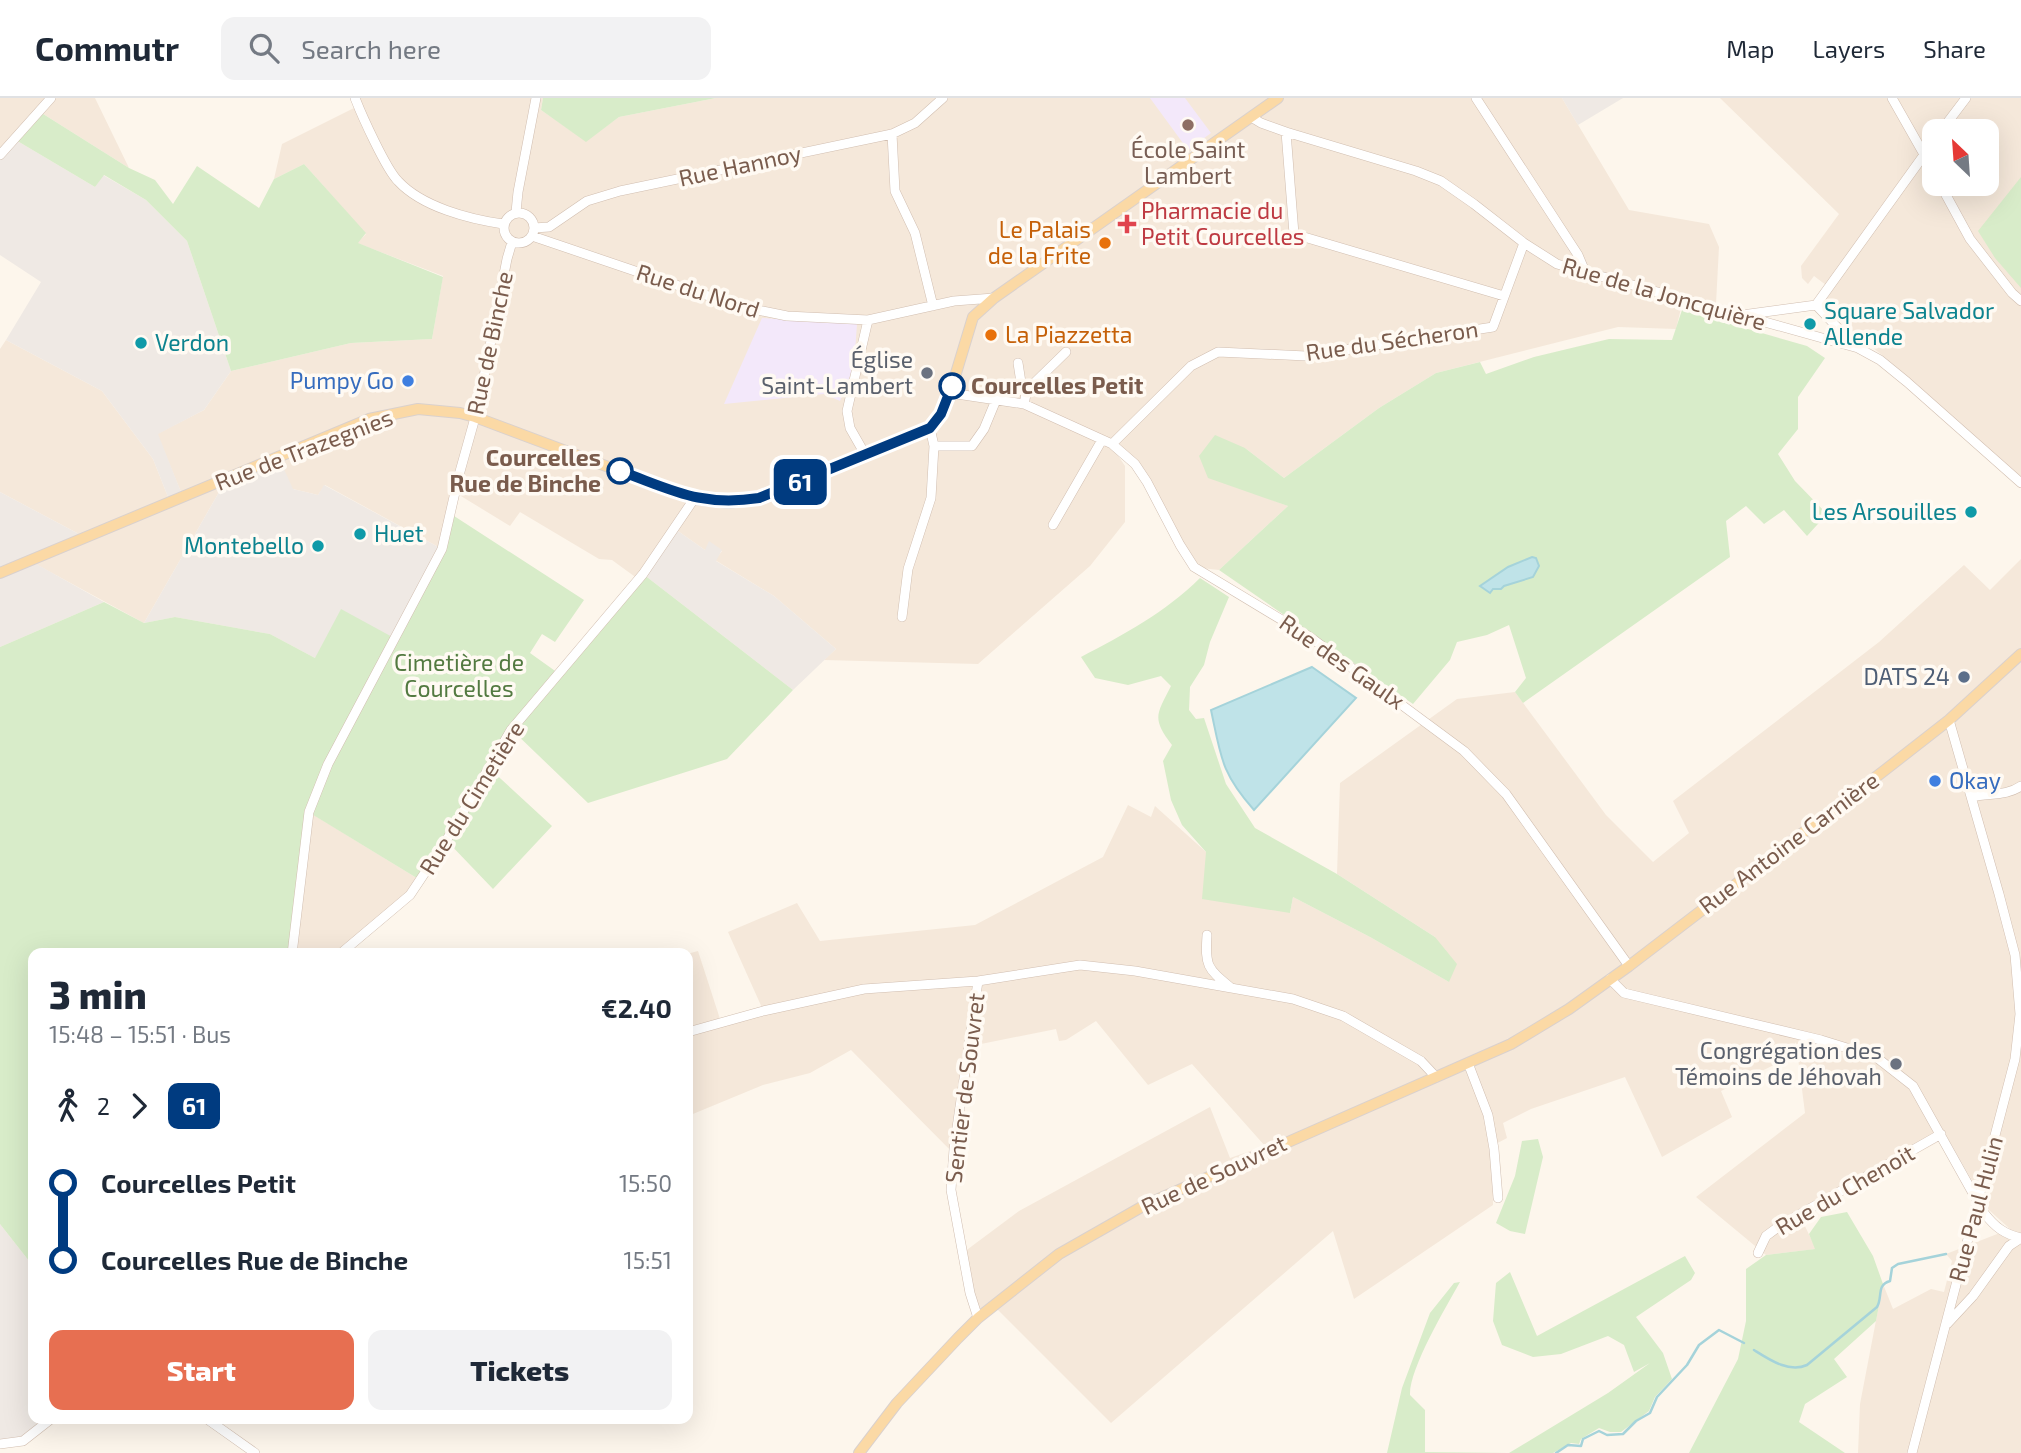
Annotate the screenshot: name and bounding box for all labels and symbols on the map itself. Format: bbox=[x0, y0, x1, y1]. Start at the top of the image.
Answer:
marker: École Saint Lambert bbox=[1180, 117, 1196, 133]
north arrow bbox=[1922, 119, 1998, 196]
place label: École Saint Lambert bbox=[1131, 135, 1246, 189]
street label: Rue Hannoy bbox=[676, 138, 804, 192]
place label: Pharmacie du Petit Courcelles bbox=[1141, 196, 1304, 250]
place label: Le Palais de la Frite bbox=[988, 215, 1091, 269]
marker: Pharmacie du Petit Courcelles bbox=[1119, 216, 1135, 232]
marker: Le Palais de la Frite bbox=[1097, 235, 1113, 251]
street label: Rue de la Joncquière bbox=[1559, 251, 1769, 336]
street label: Rue du Nord bbox=[633, 257, 763, 323]
street label: Rue de Binche bbox=[460, 269, 518, 417]
place label: Square Salvador Allende bbox=[1824, 296, 1994, 350]
street label: Rue du Sécheron bbox=[1304, 314, 1480, 366]
marker: Square Salvador Allende bbox=[1802, 316, 1818, 332]
place label: La Piazzetta bbox=[1005, 320, 1132, 348]
marker: La Piazzetta bbox=[983, 327, 999, 343]
place label: Verdon bbox=[155, 328, 229, 356]
marker: Verdon bbox=[133, 335, 149, 351]
place label: Église Saint-Lambert bbox=[761, 345, 913, 399]
marker: Église Saint-Lambert bbox=[919, 365, 935, 381]
place label: Pumpy Go bbox=[290, 366, 394, 394]
place label: Courcelles Petit bbox=[971, 371, 1143, 399]
marker: Pumpy Go bbox=[400, 373, 416, 389]
marker: Courcelles Petit bbox=[939, 373, 965, 399]
street label: Rue de Trazegnies bbox=[211, 402, 396, 496]
place label: Courcelles Rue de Binche bbox=[449, 443, 601, 497]
marker: Courcelles Rue de Binche bbox=[607, 458, 633, 484]
line badge: 61 bbox=[768, 459, 832, 505]
place label: Les Arsouilles bbox=[1812, 497, 1957, 525]
marker: Les Arsouilles bbox=[1963, 504, 1979, 520]
place label: Huet bbox=[374, 519, 424, 547]
marker: Huet bbox=[352, 526, 368, 542]
place label: Montebello bbox=[184, 531, 304, 559]
marker: Montebello bbox=[310, 538, 326, 554]
street label: Rue des Gaulx bbox=[1275, 608, 1411, 715]
park label: Cimetière de Courcelles bbox=[394, 648, 524, 702]
place label: DATS 24 bbox=[1863, 662, 1950, 690]
marker: DATS 24 bbox=[1956, 669, 1972, 685]
street label: Rue du Cimetière bbox=[413, 716, 530, 879]
street label: Rue Antoine Carnière bbox=[1693, 765, 1884, 919]
place label: Okay bbox=[1949, 766, 2001, 794]
marker: Okay bbox=[1927, 773, 1943, 789]
street label: Sentier de Souvret bbox=[938, 991, 990, 1185]
place label: Congrégation des Témoins de Jéhovah bbox=[1675, 1036, 1882, 1090]
marker: Congrégation des Témoins de Jéhovah bbox=[1888, 1056, 1904, 1072]
street label: Rue de Souvret bbox=[1137, 1128, 1291, 1220]
street label: Rue Paul Hulin bbox=[1942, 1133, 2008, 1285]
street label: Rue du Chenoit bbox=[1770, 1138, 1919, 1240]

